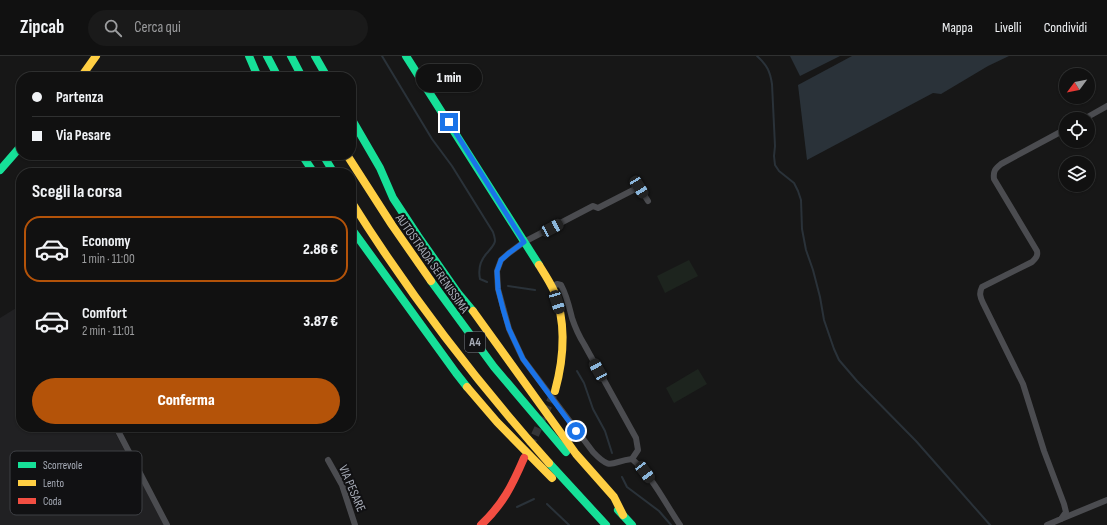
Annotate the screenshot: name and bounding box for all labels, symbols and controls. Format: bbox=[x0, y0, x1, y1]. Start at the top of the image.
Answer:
search box bbox=[88, 10, 368, 46]
text: Zipcab bbox=[20, 16, 64, 39]
icon: search bbox=[102, 17, 124, 39]
text: Cerca qui bbox=[134, 18, 181, 37]
text: Mappa bbox=[942, 19, 973, 36]
text: Livelli bbox=[995, 19, 1022, 36]
text: Condividi bbox=[1044, 19, 1087, 36]
callout: 1 min bbox=[416, 64, 482, 92]
north arrow bbox=[1059, 68, 1095, 104]
map controls bbox=[1059, 68, 1095, 192]
text: 1 min bbox=[437, 70, 461, 86]
text: Partenza bbox=[56, 88, 104, 107]
button: locate bbox=[1059, 112, 1095, 148]
route end bbox=[440, 113, 458, 131]
text: Via Pesare bbox=[56, 126, 111, 145]
button: layers bbox=[1059, 156, 1095, 192]
car bbox=[628, 174, 650, 200]
text: Scegli la corsa bbox=[32, 181, 122, 202]
street label: AUTOSTRADA SERENISSIMA bbox=[391, 210, 473, 317]
car bbox=[539, 217, 565, 239]
icon: car bbox=[34, 231, 70, 267]
text: Economy bbox=[82, 232, 131, 251]
text: 2.86 € bbox=[303, 240, 338, 259]
text: 1 min · 11:00 bbox=[82, 251, 135, 267]
car bbox=[548, 289, 566, 315]
icon: car bbox=[34, 303, 70, 339]
text: Comfort bbox=[82, 304, 127, 323]
text: 3.87 € bbox=[303, 312, 338, 331]
text: 2 min · 11:01 bbox=[82, 323, 134, 339]
road number: A4 bbox=[465, 332, 485, 352]
car bbox=[587, 357, 609, 383]
button: Conferma bbox=[32, 378, 340, 424]
route start bbox=[567, 422, 585, 440]
legend bbox=[10, 451, 142, 515]
text: Scorrevole bbox=[43, 459, 82, 472]
car bbox=[633, 459, 657, 485]
street label: VIA PESARE bbox=[335, 463, 369, 514]
text: Lento bbox=[43, 477, 64, 490]
text: Coda bbox=[43, 495, 62, 508]

